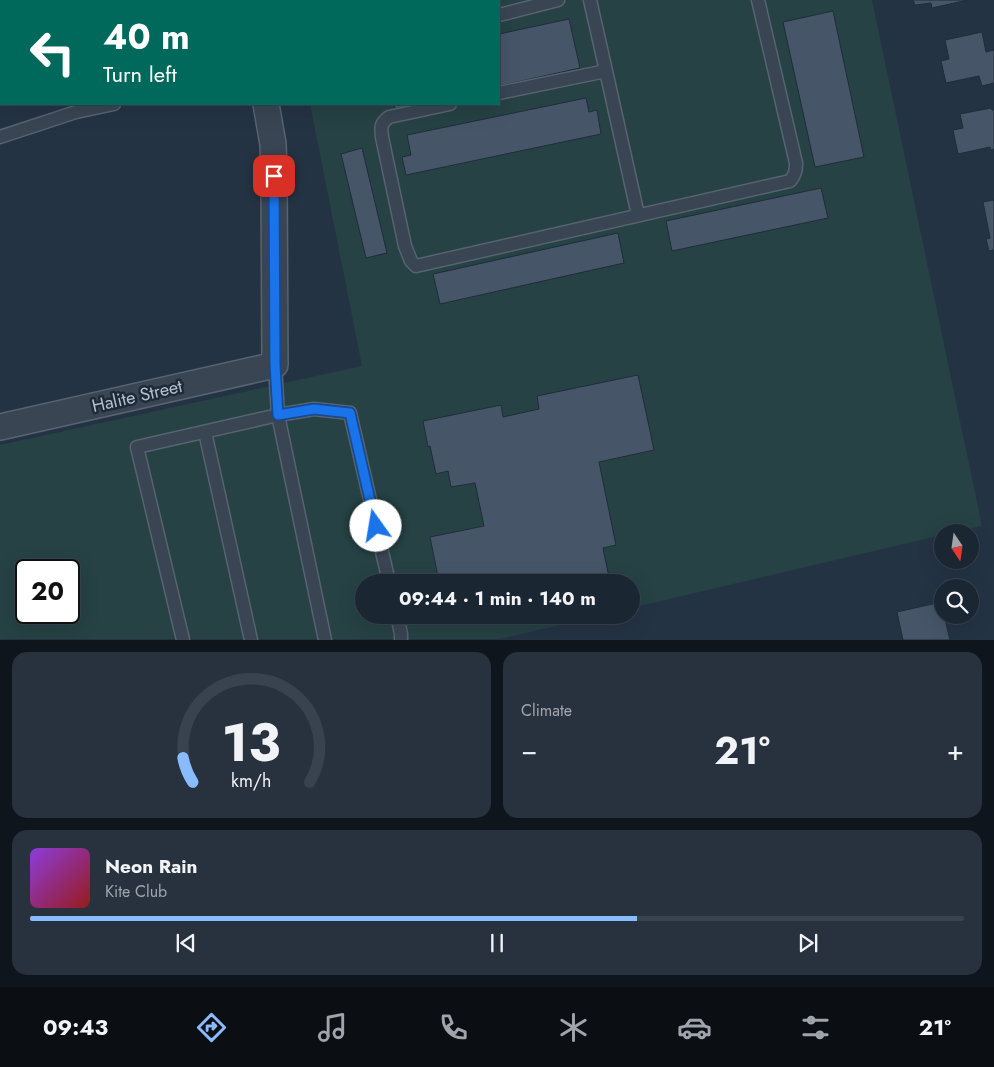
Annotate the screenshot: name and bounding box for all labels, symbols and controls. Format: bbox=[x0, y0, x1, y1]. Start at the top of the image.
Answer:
text: 40 m bbox=[103, 12, 190, 62]
icon: left bbox=[20, 20, 85, 85]
text: Turn left bbox=[103, 58, 177, 90]
pin bbox=[253, 155, 295, 197]
icon: arrive bbox=[260, 162, 288, 190]
street label: Halite Street bbox=[89, 373, 186, 419]
position arrow bbox=[349, 499, 401, 551]
north arrow bbox=[934, 524, 979, 569]
map controls bbox=[934, 524, 979, 624]
speed limit sign: 20 bbox=[15, 559, 80, 624]
button: search bbox=[934, 579, 979, 624]
text: 09:44 · 1 min · 140 m bbox=[399, 585, 596, 612]
text: Climate bbox=[521, 699, 572, 722]
text: 13 bbox=[222, 705, 281, 781]
text: 21° bbox=[714, 723, 770, 778]
text: − bbox=[521, 730, 538, 771]
text: + bbox=[947, 730, 964, 771]
text: km/h bbox=[231, 768, 272, 794]
text: Neon Rain bbox=[105, 853, 198, 880]
text: Kite Club bbox=[105, 880, 167, 903]
icon: previous bbox=[172, 929, 200, 957]
icon: pause bbox=[483, 929, 511, 957]
icon: next bbox=[794, 929, 822, 957]
icon: directions bbox=[194, 1010, 229, 1045]
icon: music bbox=[315, 1010, 350, 1045]
icon: phone bbox=[436, 1010, 471, 1045]
icon: climate bbox=[556, 1010, 591, 1045]
icon: car bbox=[677, 1010, 712, 1045]
icon: filters bbox=[798, 1010, 833, 1045]
text: 09:43 bbox=[43, 1011, 108, 1043]
text: 21° bbox=[919, 1011, 951, 1043]

